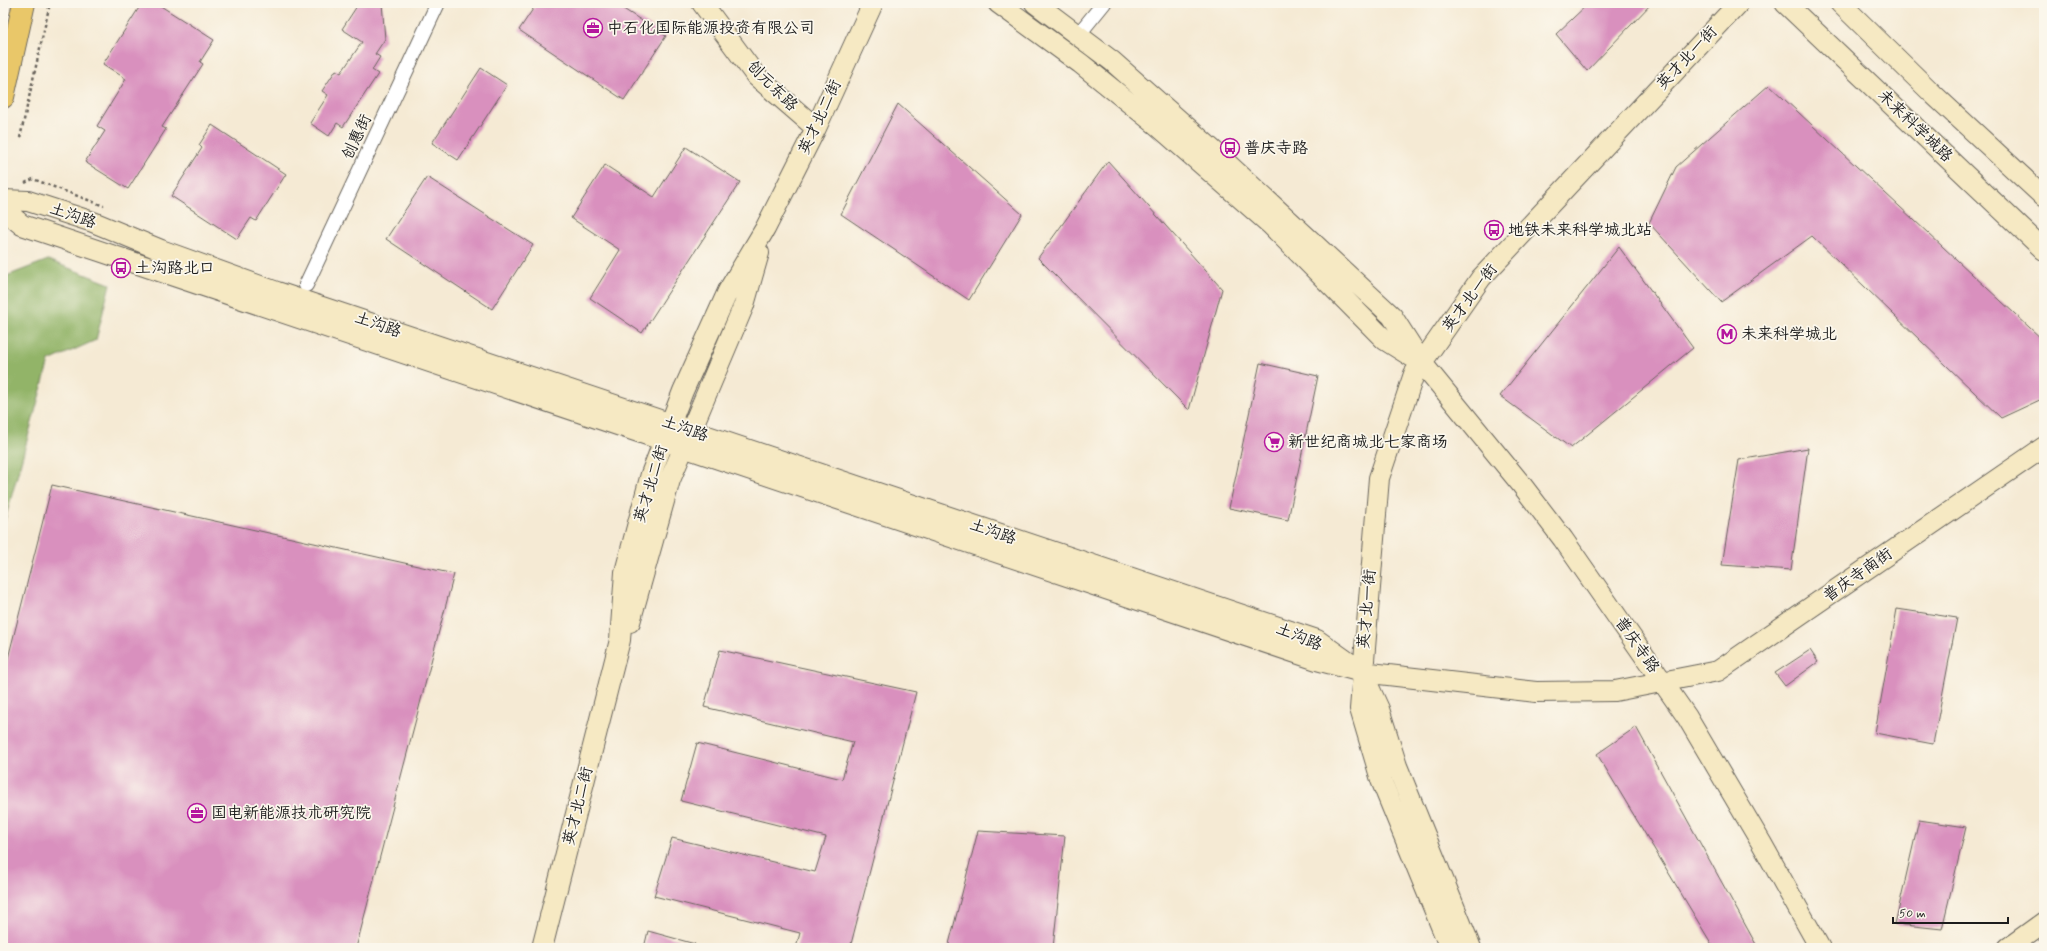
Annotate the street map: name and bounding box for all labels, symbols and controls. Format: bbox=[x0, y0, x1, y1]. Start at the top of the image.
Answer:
office icon: 中石化国际能源投资有限公司 bbox=[582, 17, 604, 39]
place label: 中石化国际能源投资有限公司 bbox=[607, 18, 815, 39]
street label: 英才北一街 bbox=[1652, 22, 1722, 94]
street label: 创元东路 bbox=[742, 56, 802, 116]
street label: 英才北二街 bbox=[794, 76, 846, 158]
street label: 未来科学城路 bbox=[1873, 85, 1957, 167]
street label: 创惠街 bbox=[337, 111, 377, 163]
bus stop icon: 普庆寺路 bbox=[1219, 137, 1241, 159]
place label: 普庆寺路 bbox=[1244, 138, 1308, 159]
street label: 土沟路 bbox=[47, 198, 99, 234]
bus stop icon: 地铁未来科学城北站 bbox=[1483, 219, 1505, 241]
place label: 地铁未来科学城北站 bbox=[1508, 220, 1652, 241]
bus stop icon: 土沟路北口 bbox=[110, 257, 132, 279]
place label: 土沟路北口 bbox=[135, 258, 215, 279]
street label: 英才北一街 bbox=[1438, 260, 1502, 336]
street label: 土沟路 bbox=[352, 307, 404, 343]
metro station icon: 未来科学城北 bbox=[1716, 323, 1738, 345]
place label: 未来科学城北 bbox=[1741, 324, 1837, 345]
street label: 土沟路 bbox=[659, 411, 711, 447]
supermarket icon: 新世纪商城北七家商场 bbox=[1263, 431, 1285, 453]
place label: 新世纪商城北七家商场 bbox=[1288, 432, 1448, 453]
street label: 英才北二街 bbox=[629, 443, 673, 525]
street label: 土沟路 bbox=[967, 514, 1019, 550]
street label: 普庆寺南街 bbox=[1819, 543, 1897, 607]
street label: 英才北一街 bbox=[1353, 568, 1381, 650]
street label: 普庆寺路 bbox=[1610, 613, 1664, 677]
street label: 土沟路 bbox=[1273, 618, 1325, 656]
street label: 英才北二街 bbox=[558, 765, 598, 847]
office icon: 国电新能源技术研究院 bbox=[186, 802, 208, 824]
place label: 国电新能源技术研究院 bbox=[211, 803, 371, 824]
scale bar bbox=[1893, 899, 2008, 925]
text: 50 m bbox=[1899, 906, 1926, 922]

